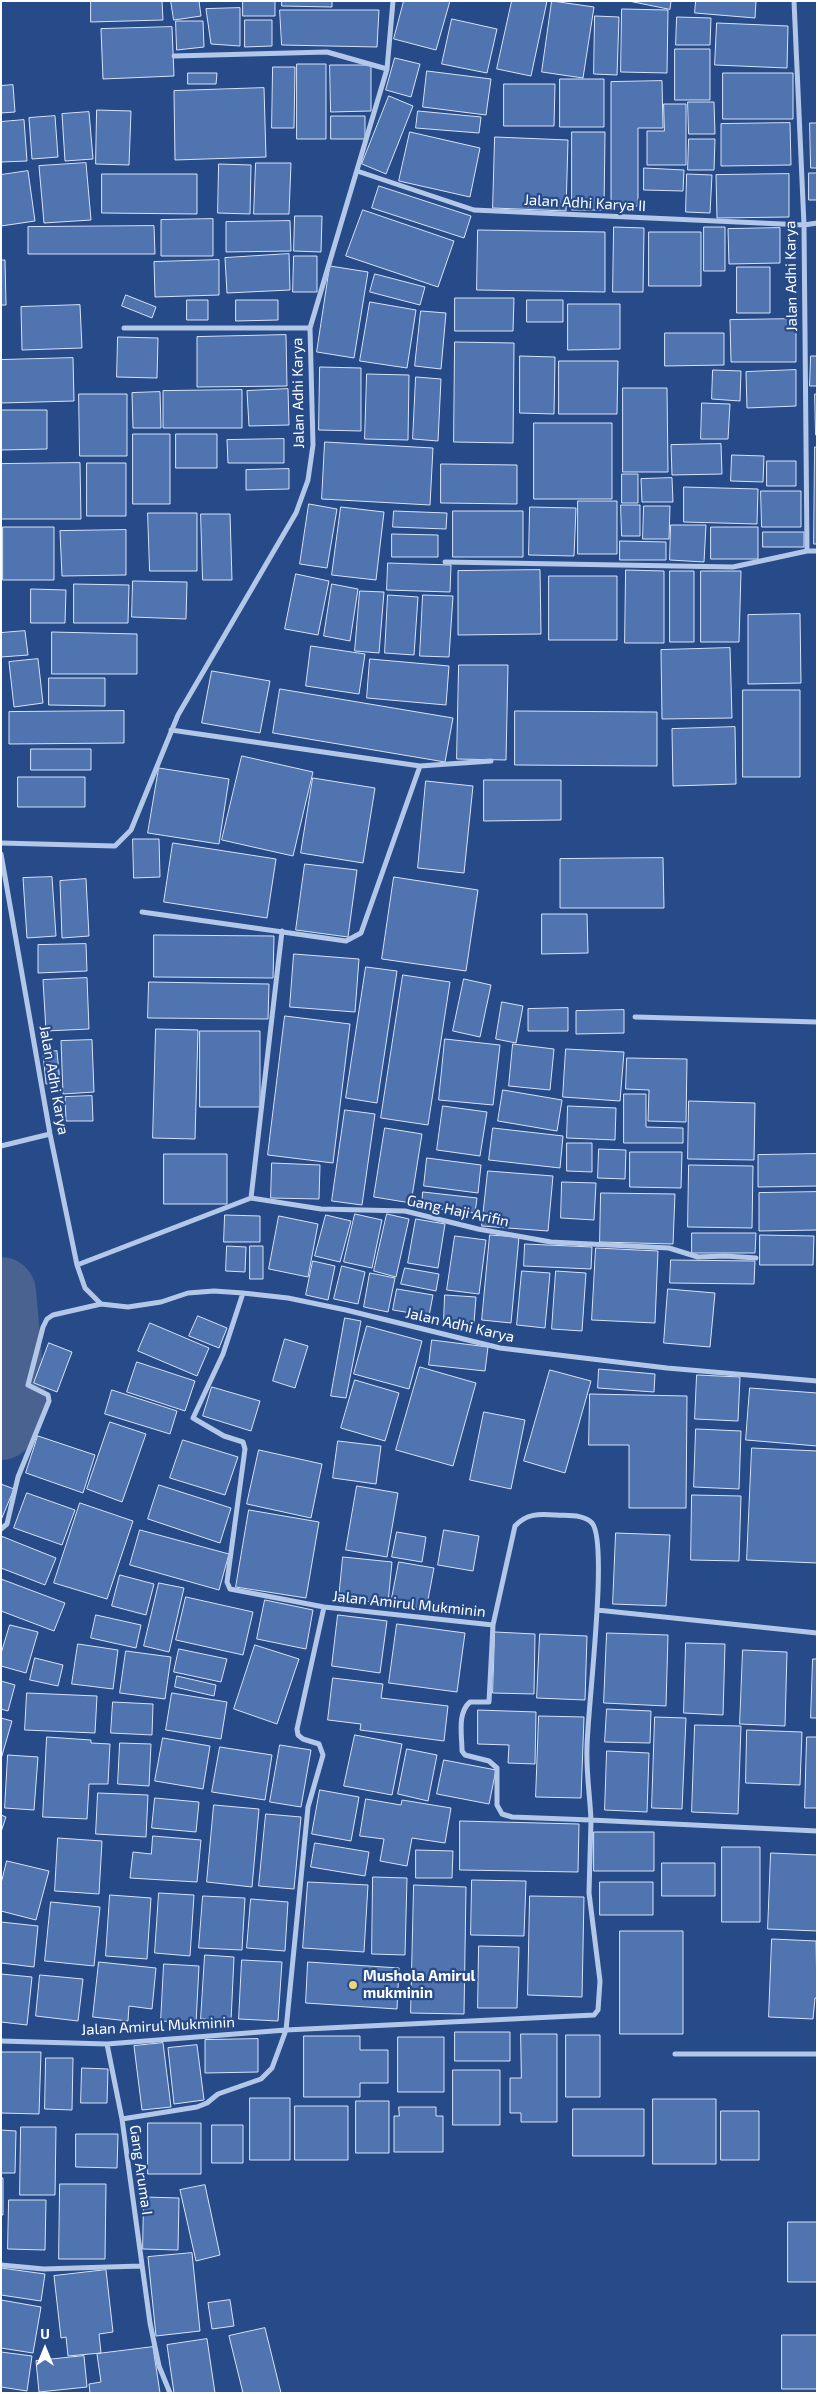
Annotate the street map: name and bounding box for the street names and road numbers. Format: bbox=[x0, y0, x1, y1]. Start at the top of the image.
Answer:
street label: Jalan Adhi Karya II bbox=[524, 191, 646, 215]
street label: Jalan Adhi Karya bbox=[781, 220, 801, 332]
street label: Jalan Adhi Karya bbox=[288, 337, 308, 449]
street label: Jalan Adhi Karya bbox=[35, 1024, 73, 1136]
street label: Gang Haji Arifin bbox=[405, 1191, 511, 1231]
street label: Jalan Adhi Karya bbox=[404, 1304, 516, 1346]
street label: Jalan Amirul Mukminin bbox=[331, 1587, 487, 1621]
street label: Jalan Amirul Mukminin bbox=[81, 2013, 235, 2039]
street label: Gang Aruma I bbox=[126, 2124, 156, 2216]

